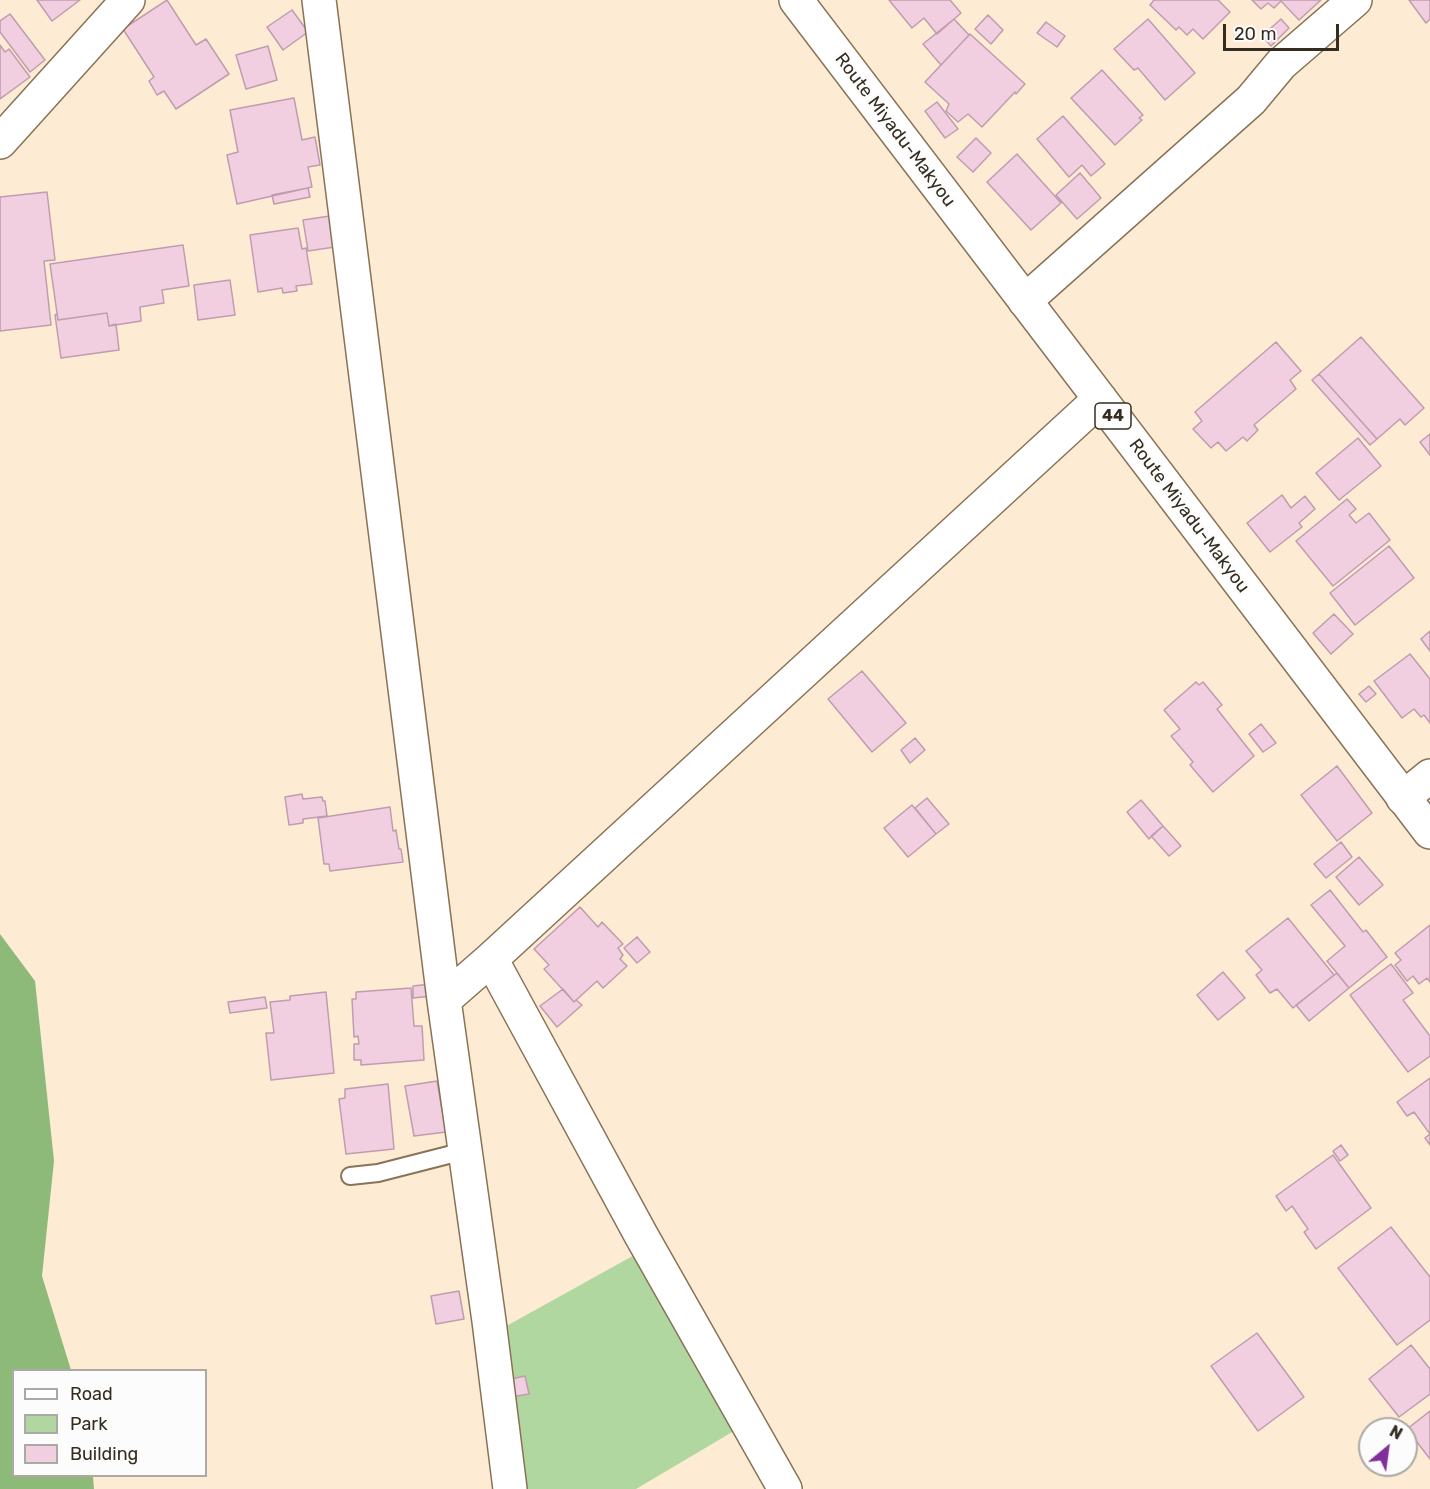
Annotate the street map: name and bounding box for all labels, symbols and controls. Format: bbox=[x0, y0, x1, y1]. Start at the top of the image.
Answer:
scale bar bbox=[1226, 12, 1342, 50]
text: 20 m bbox=[1234, 23, 1276, 45]
street label: Route Miyadu-Makyou bbox=[830, 49, 960, 211]
road number: 44 bbox=[1095, 403, 1131, 429]
street label: Route Miyadu-Makyou bbox=[1124, 435, 1254, 597]
legend bbox=[12, 1369, 207, 1477]
text: Road bbox=[70, 1383, 113, 1405]
text: Park bbox=[70, 1413, 107, 1435]
north arrow bbox=[1358, 1417, 1418, 1477]
text: N bbox=[1386, 1421, 1406, 1444]
text: Building bbox=[70, 1443, 138, 1465]

